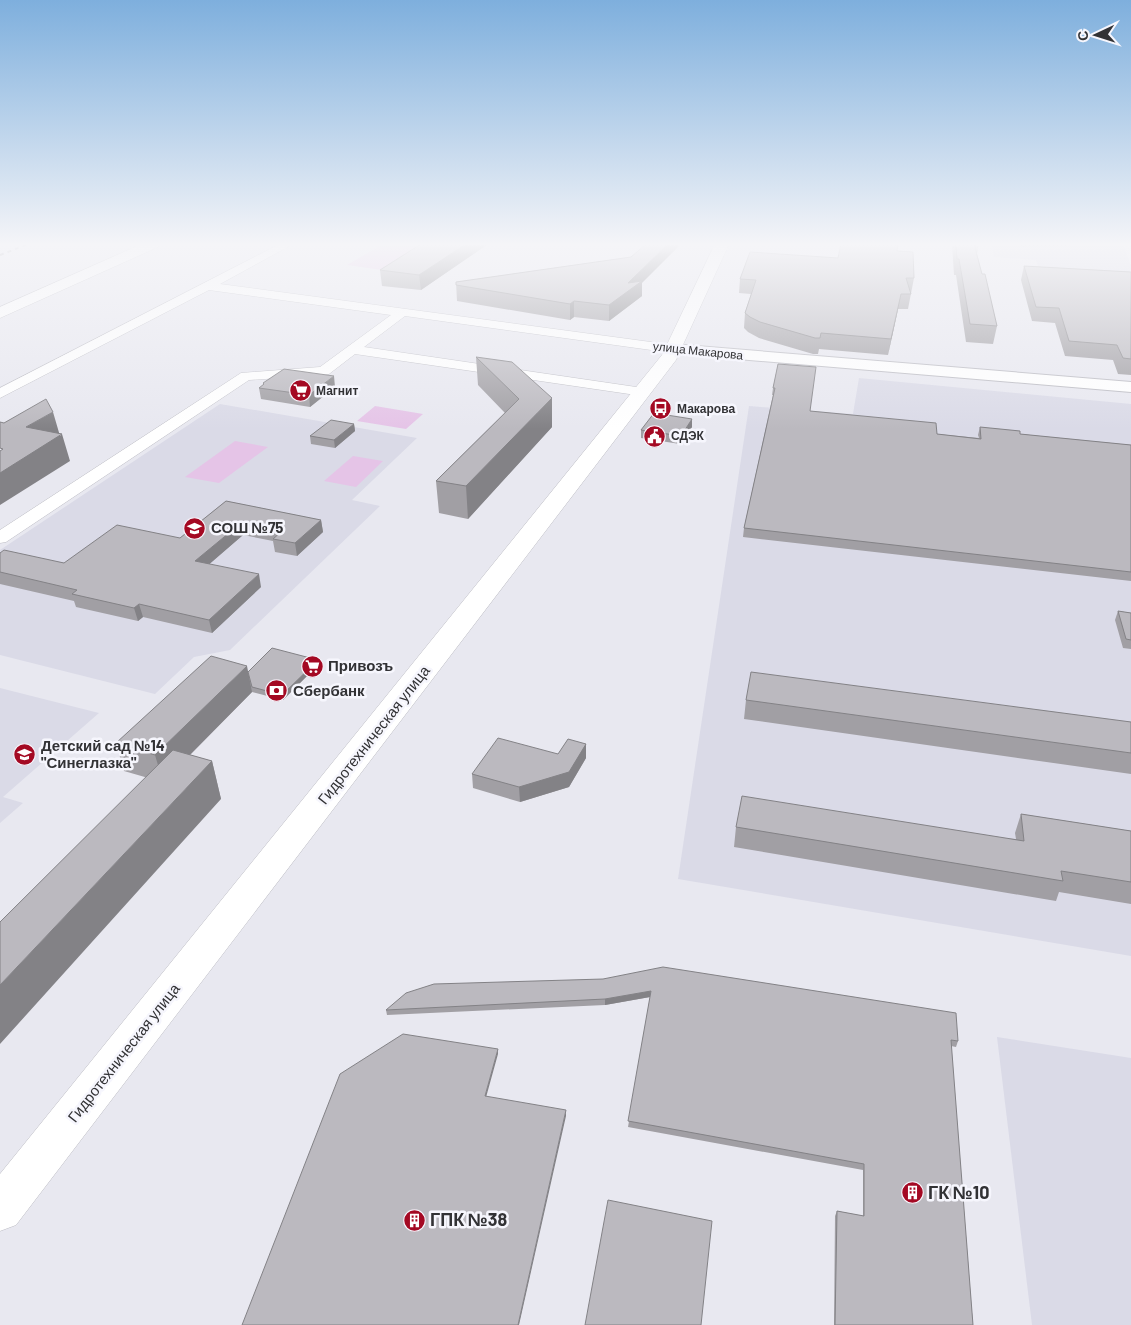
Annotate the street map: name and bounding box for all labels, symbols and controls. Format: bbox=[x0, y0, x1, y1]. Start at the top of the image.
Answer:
north arrow bbox=[1071, 10, 1121, 60]
text: С bbox=[1074, 30, 1091, 42]
street label: улица Макарова bbox=[652, 338, 744, 363]
supermarket icon: Магнит bbox=[288, 379, 312, 403]
place label: Магнит bbox=[316, 383, 358, 397]
bus stop icon: Макарова bbox=[649, 397, 673, 421]
place label: Макарова bbox=[677, 401, 735, 416]
public building icon: СДЭК bbox=[643, 424, 667, 448]
place label: СДЭК bbox=[671, 428, 705, 443]
school or university icon: СОШ №75 bbox=[183, 516, 207, 540]
place label: СОШ №75 bbox=[211, 518, 283, 536]
supermarket icon: Привозъ bbox=[300, 654, 324, 678]
place label: Привозъ bbox=[328, 656, 393, 674]
street label: Гидротехническая улица bbox=[314, 661, 433, 807]
bank icon: Сбербанк bbox=[265, 679, 289, 703]
place label: Сбербанк bbox=[293, 681, 365, 699]
place label: Детский сад №14 "Синеглазка" bbox=[41, 736, 165, 771]
school or university icon: Детский сад №14 "Синеглазка" bbox=[13, 743, 37, 767]
street label: Гидротехническая улица bbox=[64, 979, 183, 1125]
building icon: ГК №10 bbox=[900, 1181, 924, 1205]
place label: ГК №10 bbox=[928, 1181, 990, 1203]
building icon: ГПК №38 bbox=[402, 1208, 426, 1232]
place label: ГПК №38 bbox=[430, 1208, 508, 1230]

